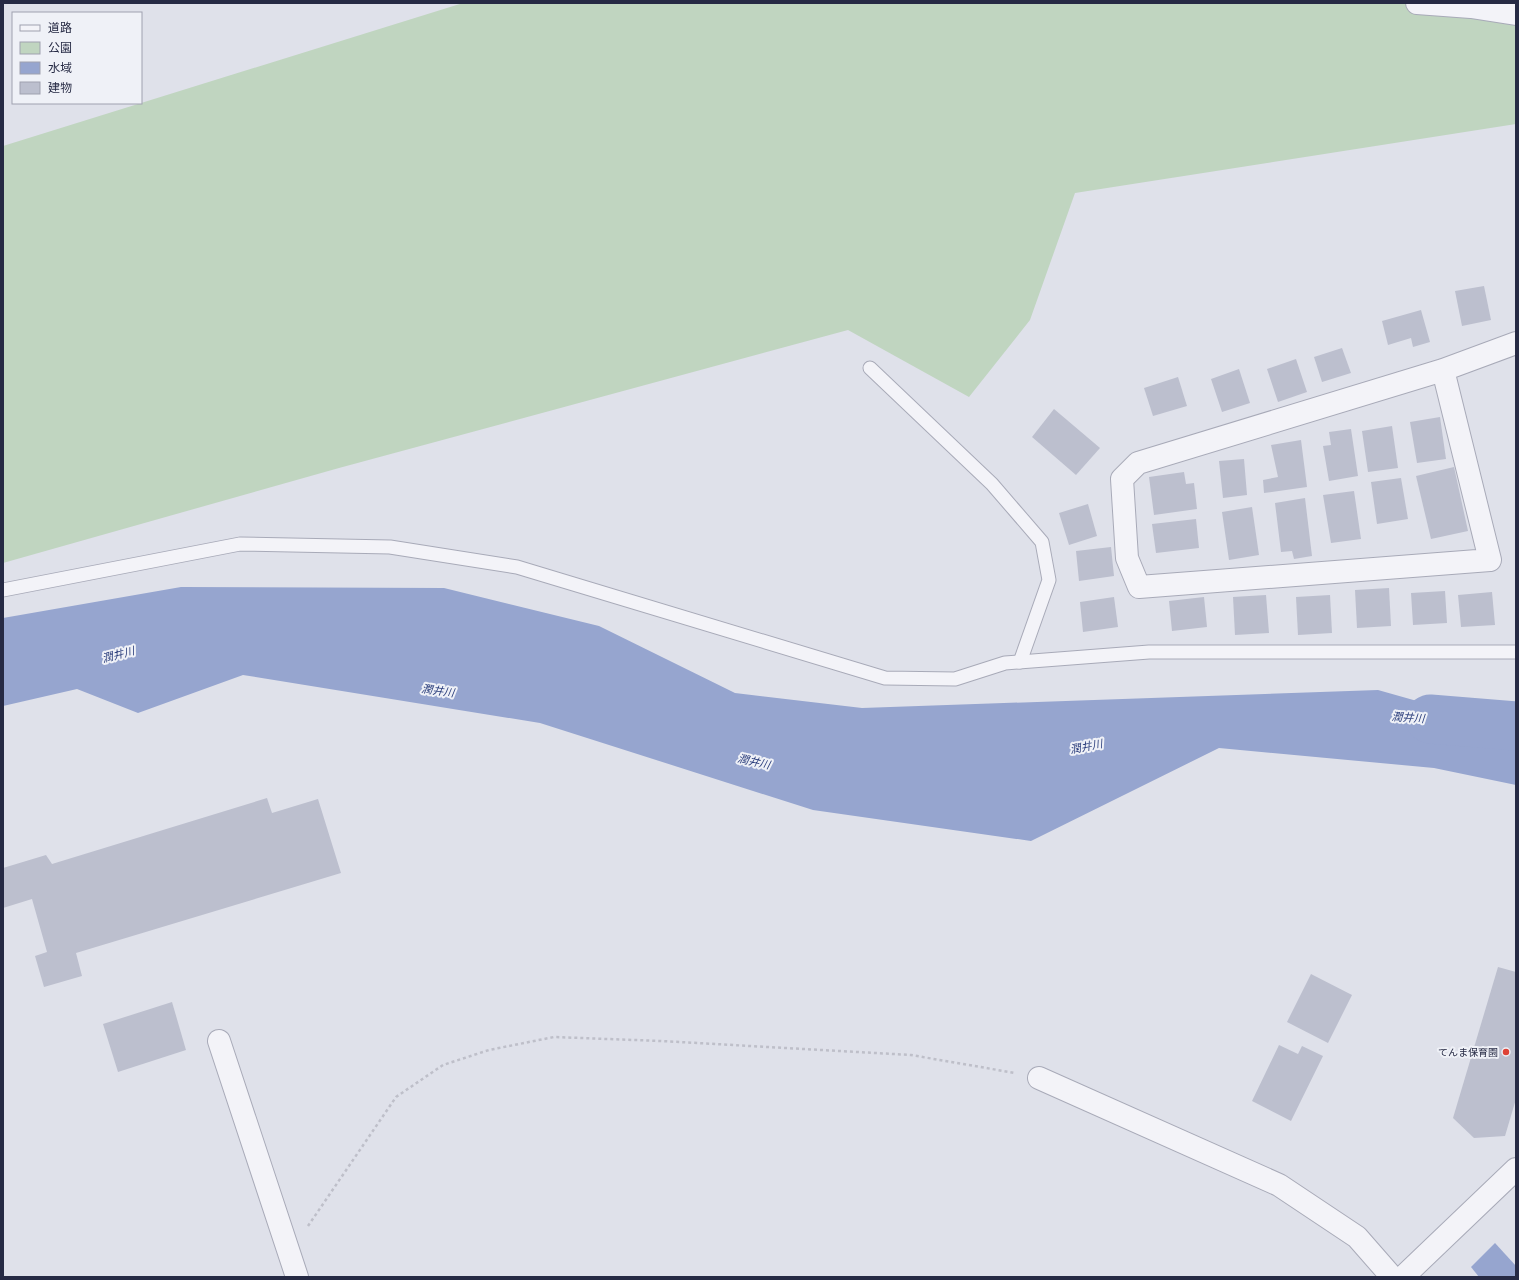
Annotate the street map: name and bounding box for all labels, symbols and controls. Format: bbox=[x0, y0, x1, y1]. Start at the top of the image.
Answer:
legend bbox=[12, 12, 142, 104]
text: 道路 bbox=[48, 20, 72, 34]
text: 公園 bbox=[48, 40, 72, 54]
text: 水域 bbox=[48, 60, 72, 74]
text: 建物 bbox=[48, 80, 72, 94]
water label: 潤井川 bbox=[100, 643, 137, 665]
water label: 潤井川 bbox=[421, 681, 456, 699]
water label: 潤井川 bbox=[1391, 709, 1426, 725]
water label: 潤井川 bbox=[1069, 736, 1104, 756]
water label: 潤井川 bbox=[736, 751, 773, 771]
place label: てんま保育園 bbox=[1438, 1046, 1498, 1058]
marker: てんま保育園 bbox=[1501, 1047, 1511, 1057]

